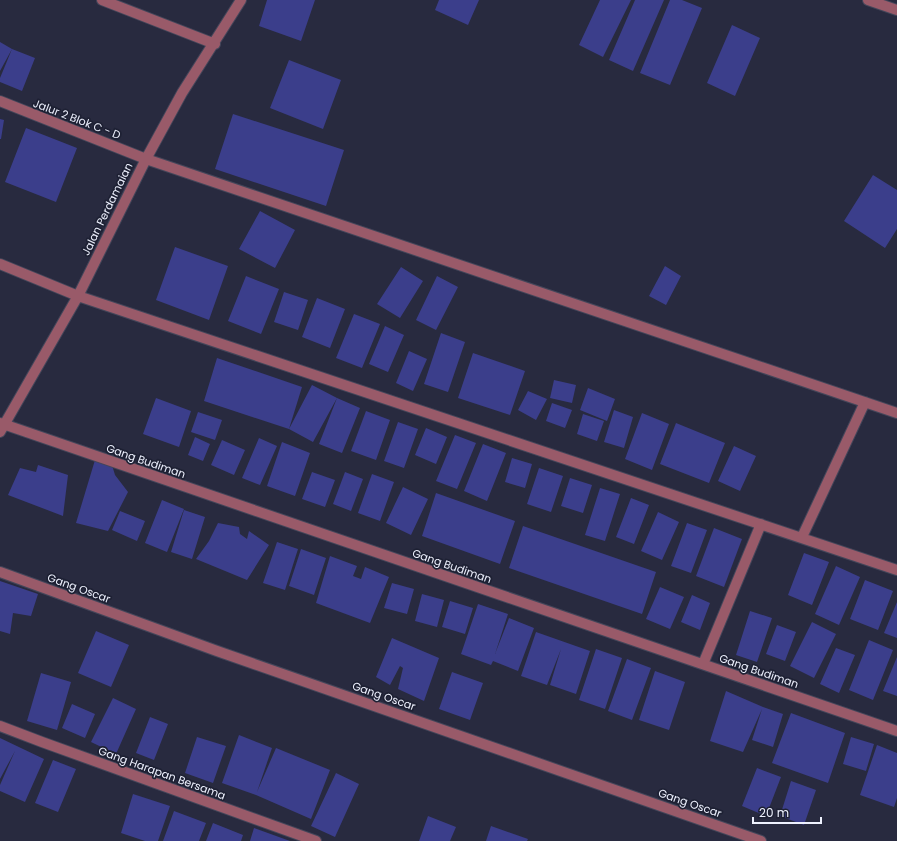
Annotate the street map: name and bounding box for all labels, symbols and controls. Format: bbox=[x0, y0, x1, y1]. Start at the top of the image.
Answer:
street label: Jalur 2 Blok C - D bbox=[31, 95, 123, 143]
street label: Jalan Perdamaian bbox=[78, 160, 136, 258]
street label: Gang Budiman bbox=[104, 440, 188, 482]
street label: Gang Budiman bbox=[410, 545, 494, 587]
street label: Gang Oscar bbox=[45, 569, 113, 607]
street label: Gang Budiman bbox=[717, 650, 801, 692]
street label: Gang Oscar bbox=[350, 678, 418, 714]
street label: Gang Harapan Bersama bbox=[96, 742, 228, 804]
street label: Gang Oscar bbox=[656, 785, 724, 821]
scale bar bbox=[753, 799, 821, 825]
text: 20 m bbox=[759, 804, 789, 821]

